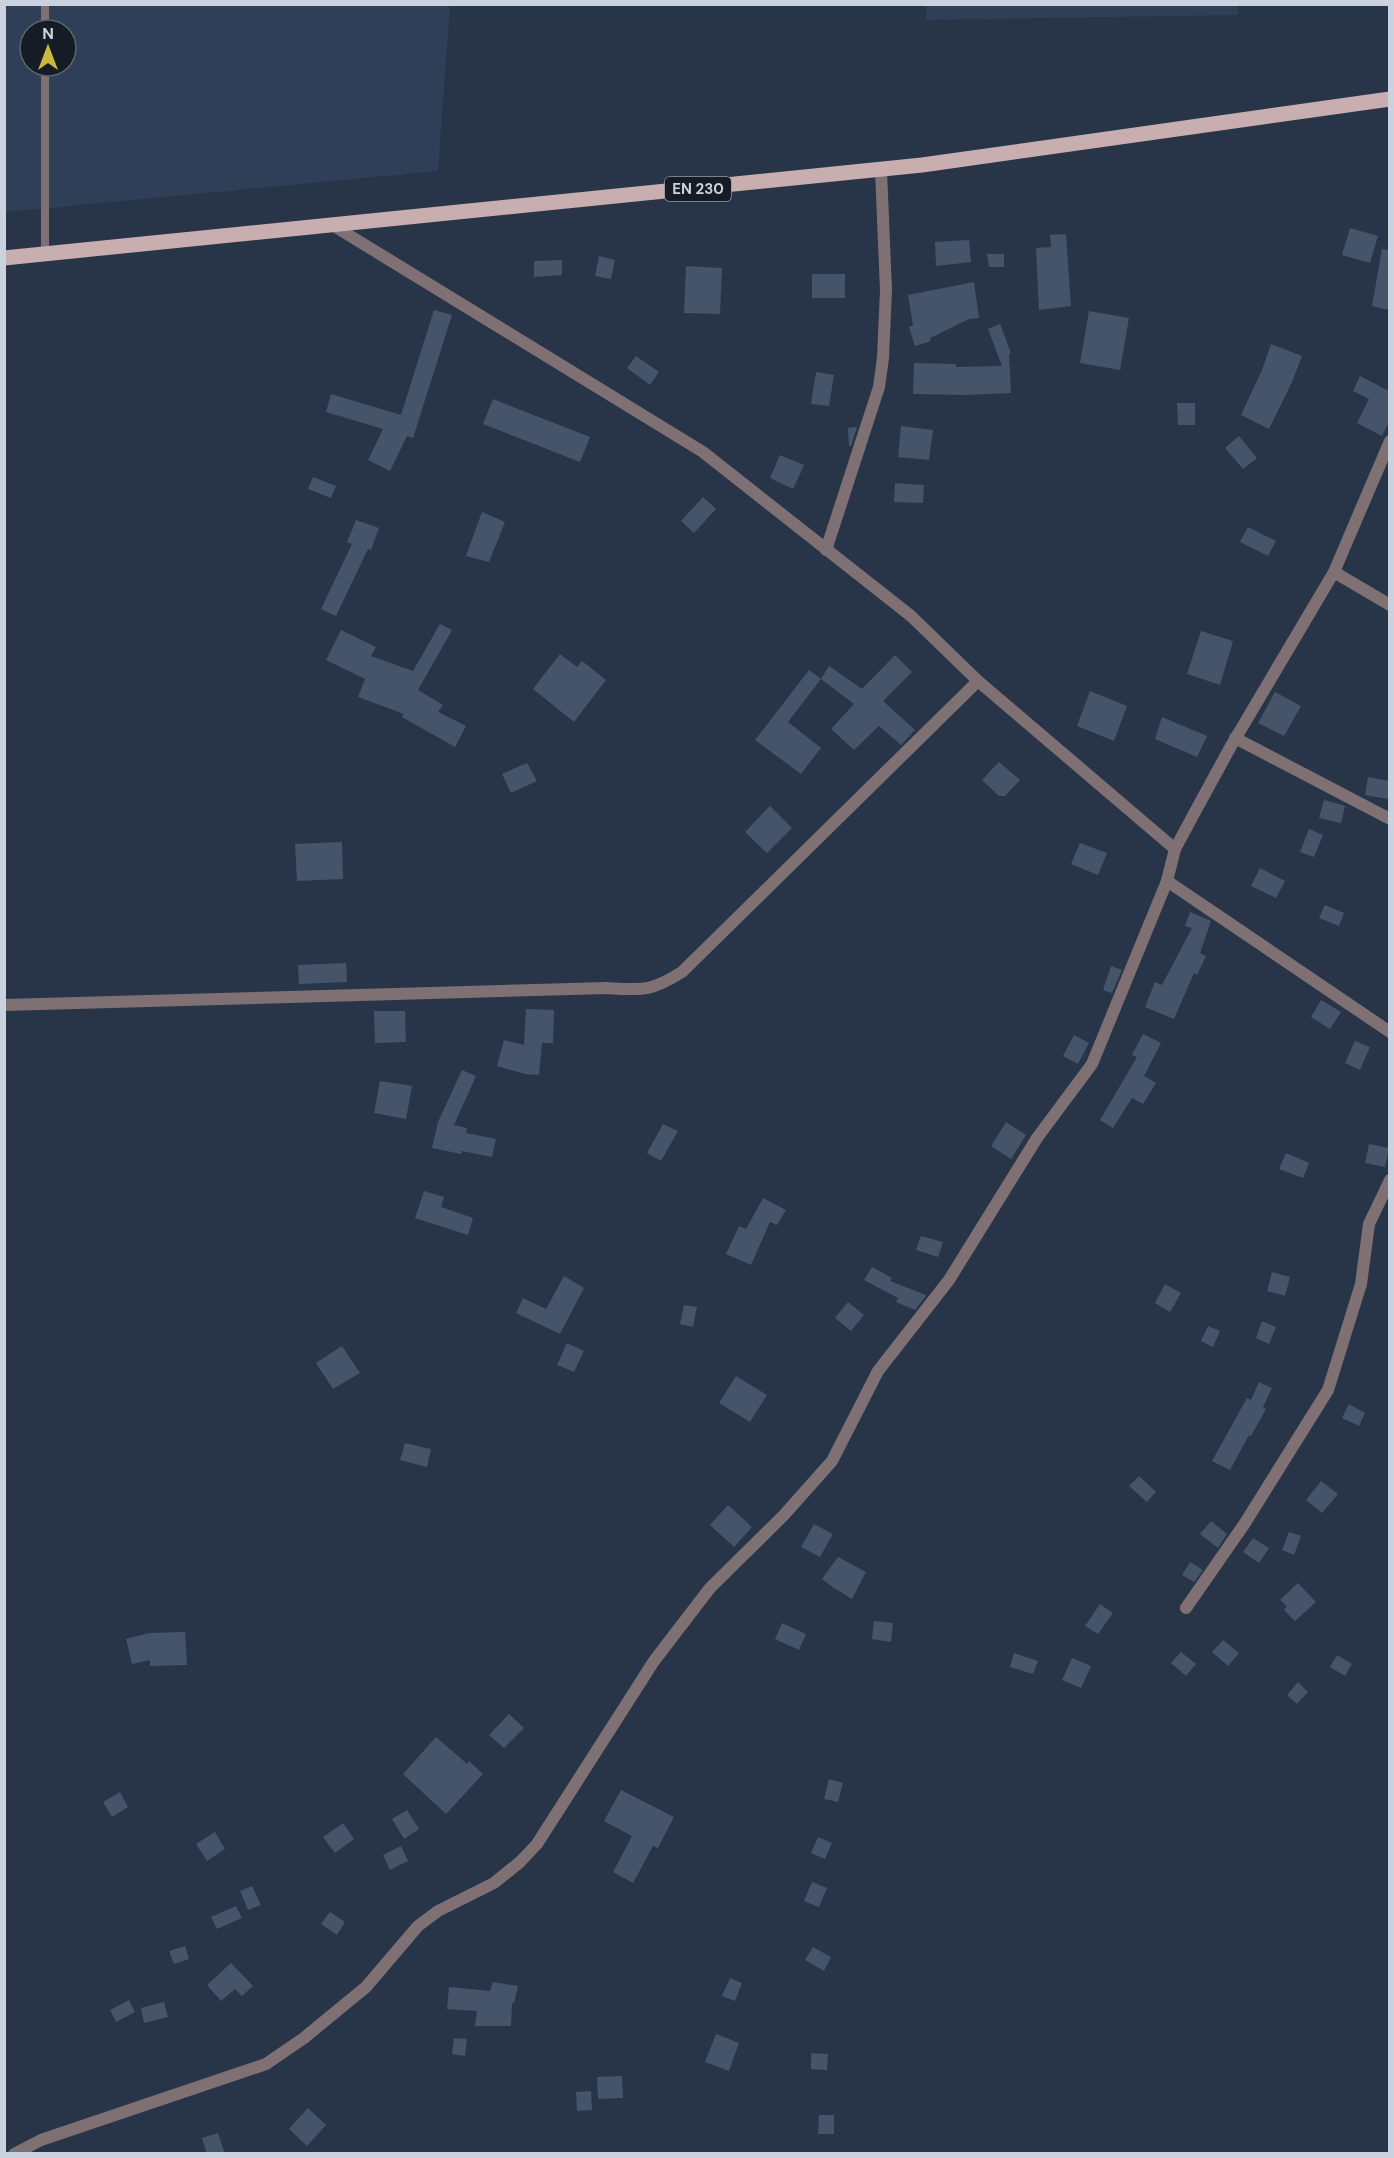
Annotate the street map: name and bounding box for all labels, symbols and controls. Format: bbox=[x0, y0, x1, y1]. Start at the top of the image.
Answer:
north arrow bbox=[18, 18, 78, 78]
text: N bbox=[42, 23, 54, 44]
road number: EN 230 bbox=[665, 177, 731, 201]

